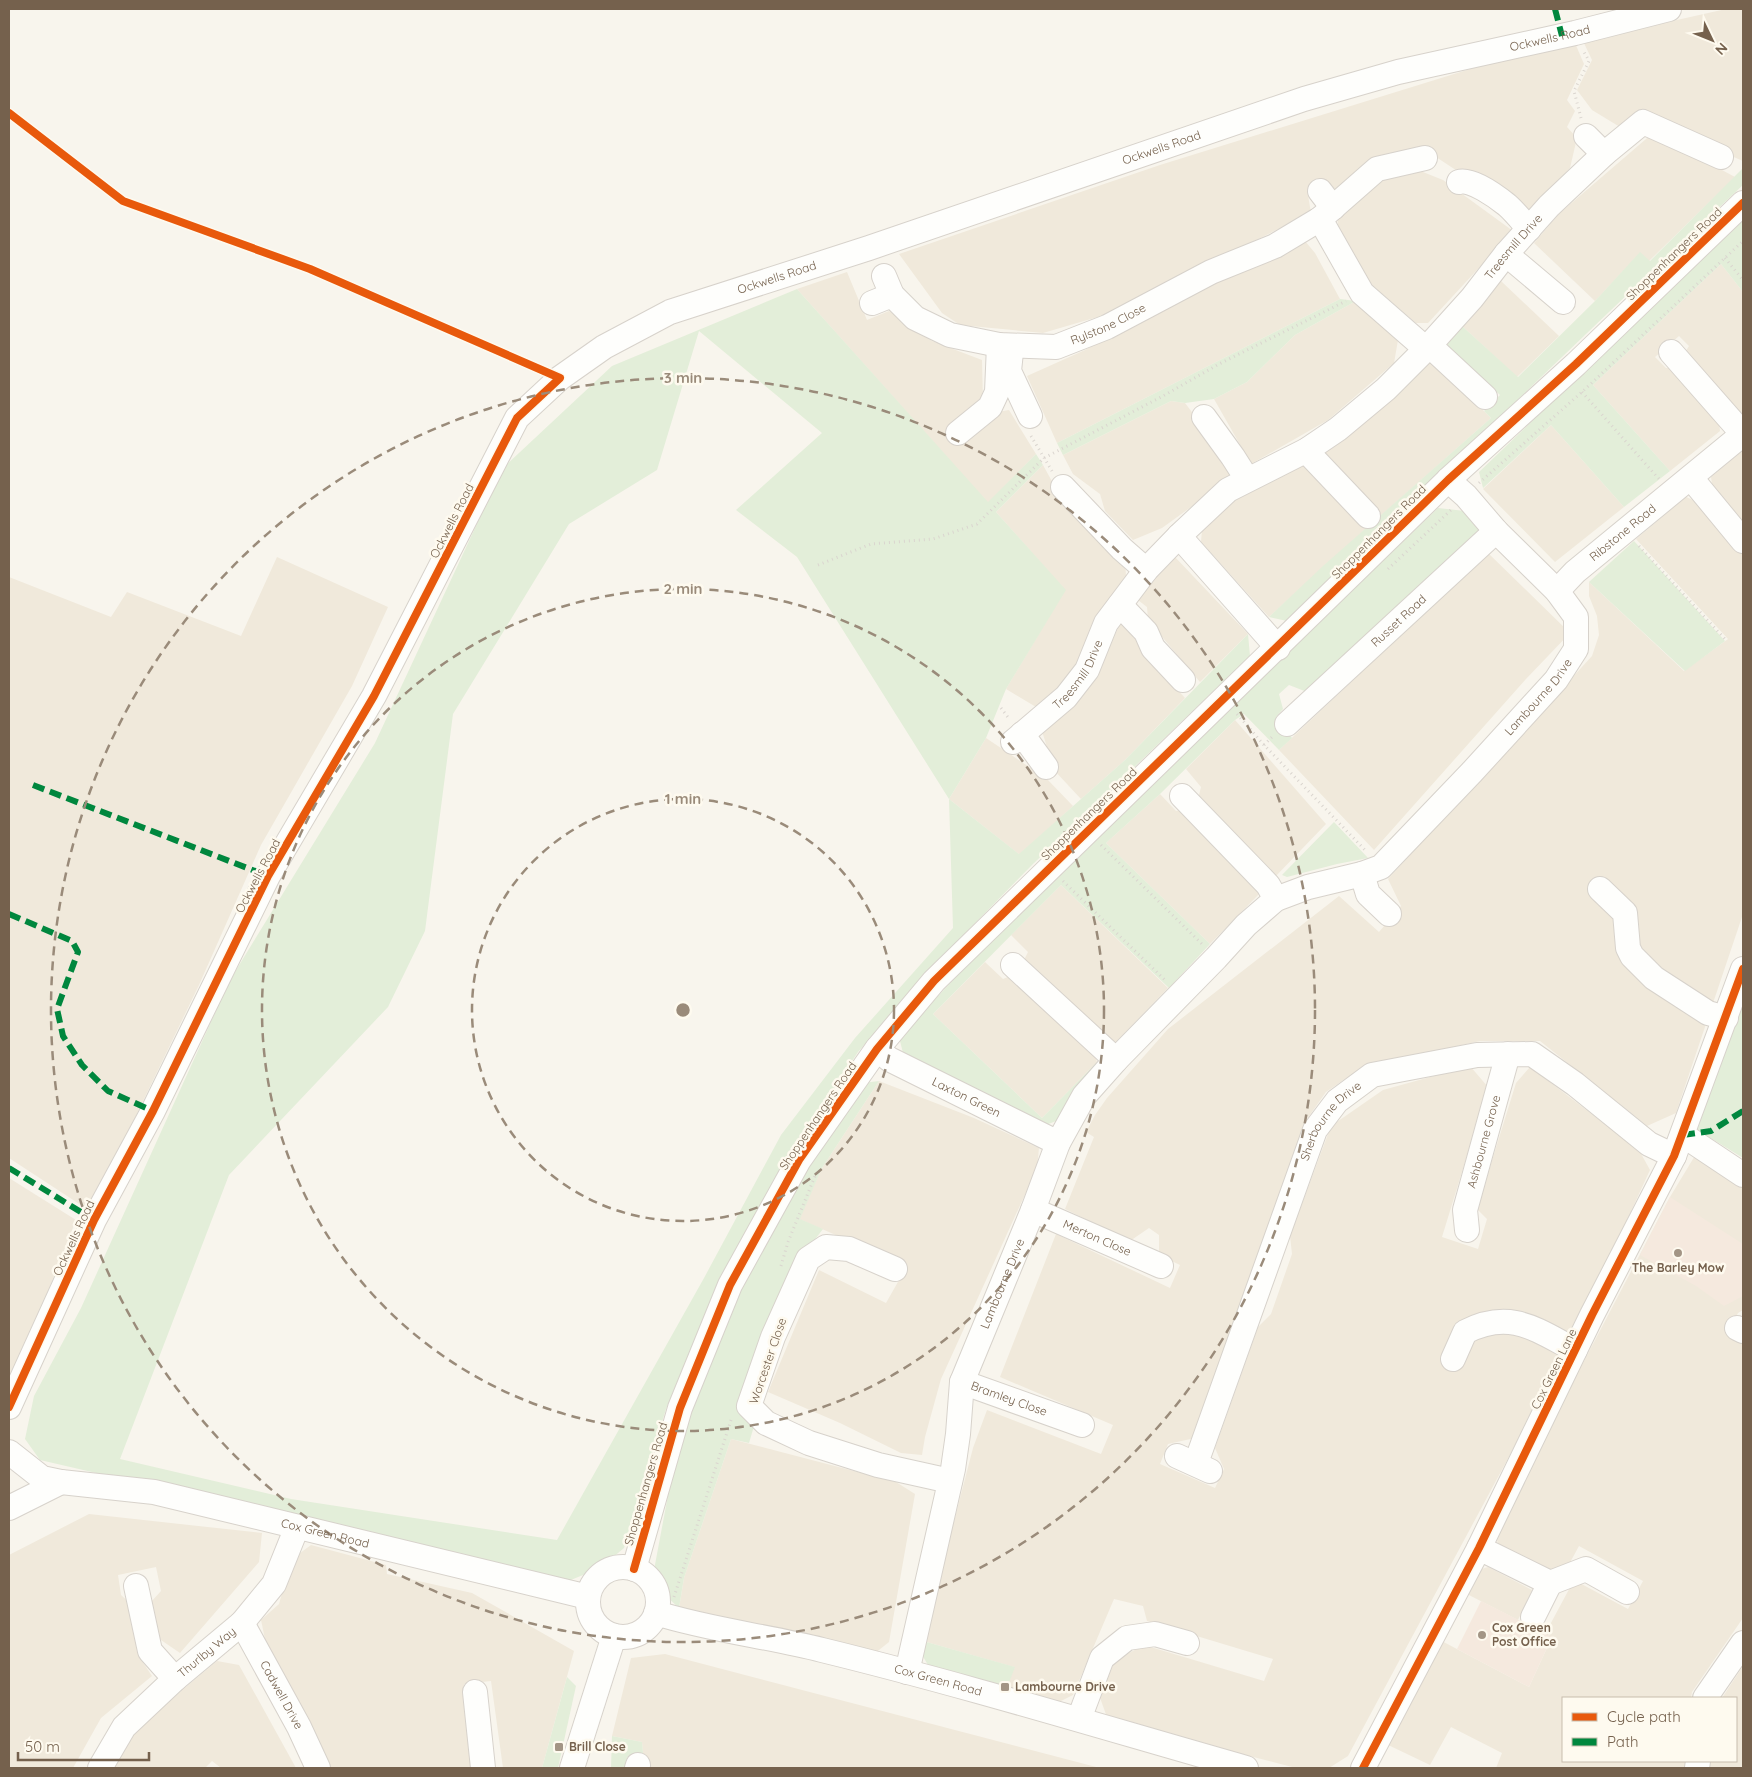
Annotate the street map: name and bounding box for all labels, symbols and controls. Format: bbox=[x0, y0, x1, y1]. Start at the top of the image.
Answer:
north arrow bbox=[1687, 15, 1737, 65]
street label: Ockwells Road bbox=[1508, 21, 1592, 54]
text: N bbox=[1711, 39, 1732, 59]
street label: Ockwells Road bbox=[1120, 127, 1203, 168]
street label: Shoppenhangers Road bbox=[1623, 204, 1725, 303]
street label: Treesmill Drive bbox=[1481, 211, 1545, 282]
street label: Ockwells Road bbox=[735, 257, 818, 297]
street label: Rylstone Close bbox=[1068, 300, 1148, 348]
text: 3 min bbox=[664, 368, 702, 387]
street label: Ockwells Road bbox=[426, 481, 477, 561]
street label: Shoppenhangers Road bbox=[1328, 481, 1429, 582]
street label: Ribstone Road bbox=[1586, 501, 1659, 564]
text: 2 min bbox=[663, 579, 703, 598]
street label: Russet Road bbox=[1368, 591, 1429, 650]
street label: Treesmill Drive bbox=[1049, 637, 1106, 712]
street label: Lambourne Drive bbox=[1501, 655, 1575, 738]
street label: Shoppenhangers Road bbox=[1038, 764, 1140, 863]
text: 1 min bbox=[665, 789, 701, 808]
street label: Ockwells Road bbox=[232, 836, 283, 915]
centre of rings bbox=[674, 1001, 692, 1019]
street label: Shoppenhangers Road bbox=[776, 1059, 859, 1173]
street label: Laxton Green bbox=[930, 1074, 1003, 1120]
street label: Sherbourne Drive bbox=[1297, 1077, 1364, 1163]
street label: Ashbourne Grove bbox=[1463, 1093, 1503, 1190]
street label: Ockwells Road bbox=[49, 1197, 98, 1278]
street label: Merton Close bbox=[1061, 1216, 1134, 1259]
street label: Lambourne Drive bbox=[977, 1236, 1028, 1331]
marker: The Barley Mow bbox=[1672, 1247, 1684, 1259]
place label: The Barley Mow bbox=[1632, 1260, 1724, 1275]
street label: Worcester Close bbox=[746, 1315, 789, 1406]
street label: Cox Green Lane bbox=[1528, 1326, 1580, 1412]
street label: Bramley Close bbox=[969, 1378, 1050, 1419]
street label: Shoppenhangers Road bbox=[621, 1421, 670, 1547]
street label: Cox Green Road bbox=[280, 1515, 371, 1551]
place label: Cox Green Post Office bbox=[1492, 1620, 1556, 1649]
street label: Thurlby Way bbox=[174, 1623, 239, 1681]
marker: Cox Green Post Office bbox=[1476, 1629, 1488, 1641]
street label: Cadwell Drive bbox=[257, 1658, 307, 1732]
street label: Cox Green Road bbox=[893, 1661, 984, 1699]
place label: Lambourne Drive bbox=[1015, 1679, 1116, 1694]
marker: Lambourne Drive bbox=[999, 1681, 1011, 1693]
legend bbox=[1562, 1697, 1737, 1762]
text: Cycle path bbox=[1607, 1707, 1681, 1726]
scale bar bbox=[18, 1730, 149, 1762]
text: Path bbox=[1607, 1732, 1639, 1751]
text: 50 m bbox=[25, 1737, 60, 1756]
place label: Brill Close bbox=[569, 1739, 626, 1754]
marker: Brill Close bbox=[553, 1741, 565, 1753]

